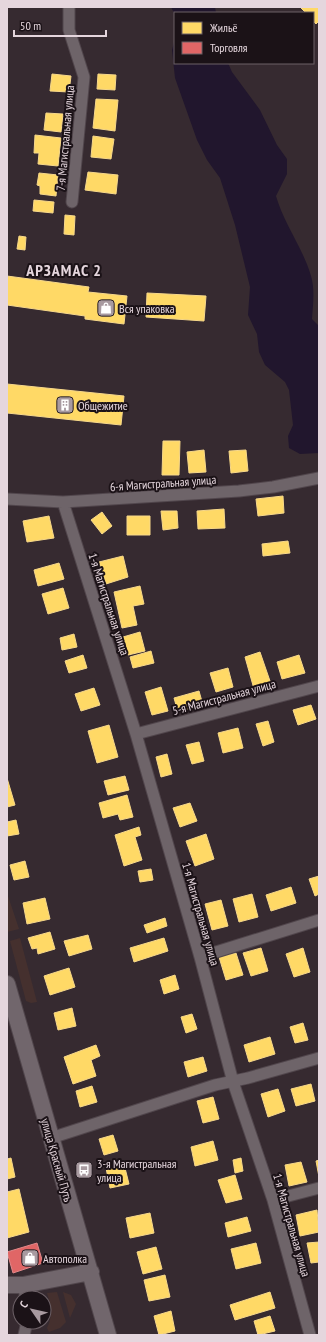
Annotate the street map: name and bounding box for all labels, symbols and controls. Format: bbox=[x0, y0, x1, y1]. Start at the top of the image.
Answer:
scale bar bbox=[14, 12, 106, 38]
legend bbox=[174, 12, 314, 64]
text: 50 m bbox=[20, 18, 41, 33]
text: Жильё bbox=[209, 20, 237, 35]
text: Торговля bbox=[210, 40, 248, 55]
street label: 7-я Магистральная улица bbox=[53, 84, 77, 191]
district label: АРЗАМАС 2 bbox=[25, 260, 102, 280]
shop icon: Вся упаковка bbox=[96, 298, 116, 318]
place label: Вся упаковка bbox=[119, 301, 175, 316]
building icon: Общежитие bbox=[55, 395, 75, 415]
place label: Общежитие bbox=[78, 398, 128, 413]
street label: 6-я Магистральная улица bbox=[109, 472, 217, 494]
street label: 1-я Магистральная улица bbox=[85, 551, 133, 657]
street label: 5-я Магистральная улица bbox=[171, 676, 278, 718]
street label: 1-я Магистральная улица bbox=[179, 861, 223, 967]
street label: улица Красный Путь bbox=[38, 1117, 76, 1204]
place label: 3-я Магистральная улица bbox=[97, 1156, 177, 1185]
bus stop icon: 3-я Магистральная улица bbox=[74, 1160, 94, 1180]
street label: 1-я Магистральная улица bbox=[270, 1172, 314, 1278]
shop icon: Автополка bbox=[20, 1248, 40, 1268]
place label: Автополка bbox=[43, 1251, 87, 1266]
north arrow bbox=[12, 1290, 52, 1330]
text: С bbox=[16, 1298, 31, 1310]

